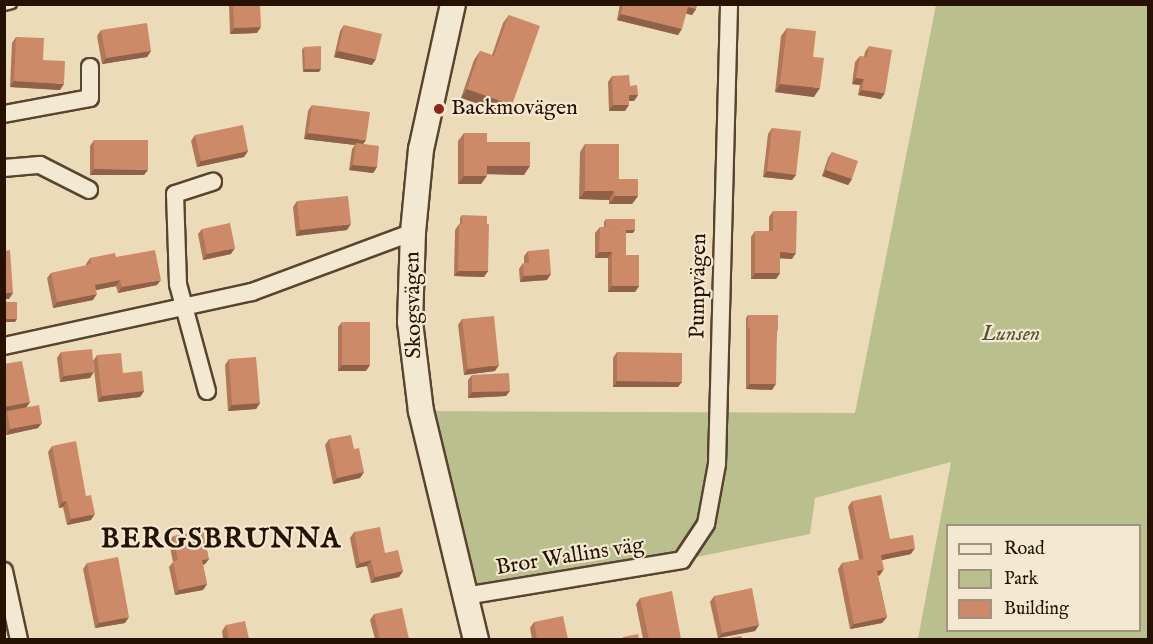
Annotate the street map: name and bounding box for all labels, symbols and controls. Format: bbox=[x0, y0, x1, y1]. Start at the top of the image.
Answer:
place label: Backmovägen bbox=[451, 96, 578, 122]
marker: Backmovägen bbox=[432, 102, 446, 116]
street label: Pumpvägen bbox=[685, 233, 713, 339]
street label: Skogsvägen bbox=[400, 251, 428, 359]
park label: Lunsen bbox=[982, 322, 1040, 348]
district label: BERGSBRUNNA bbox=[101, 523, 341, 557]
legend bbox=[946, 524, 1141, 632]
street label: Bror Wallins väg bbox=[494, 532, 646, 582]
text: Road bbox=[1004, 538, 1045, 561]
text: Park bbox=[1004, 568, 1038, 591]
text: Building bbox=[1004, 598, 1069, 621]

